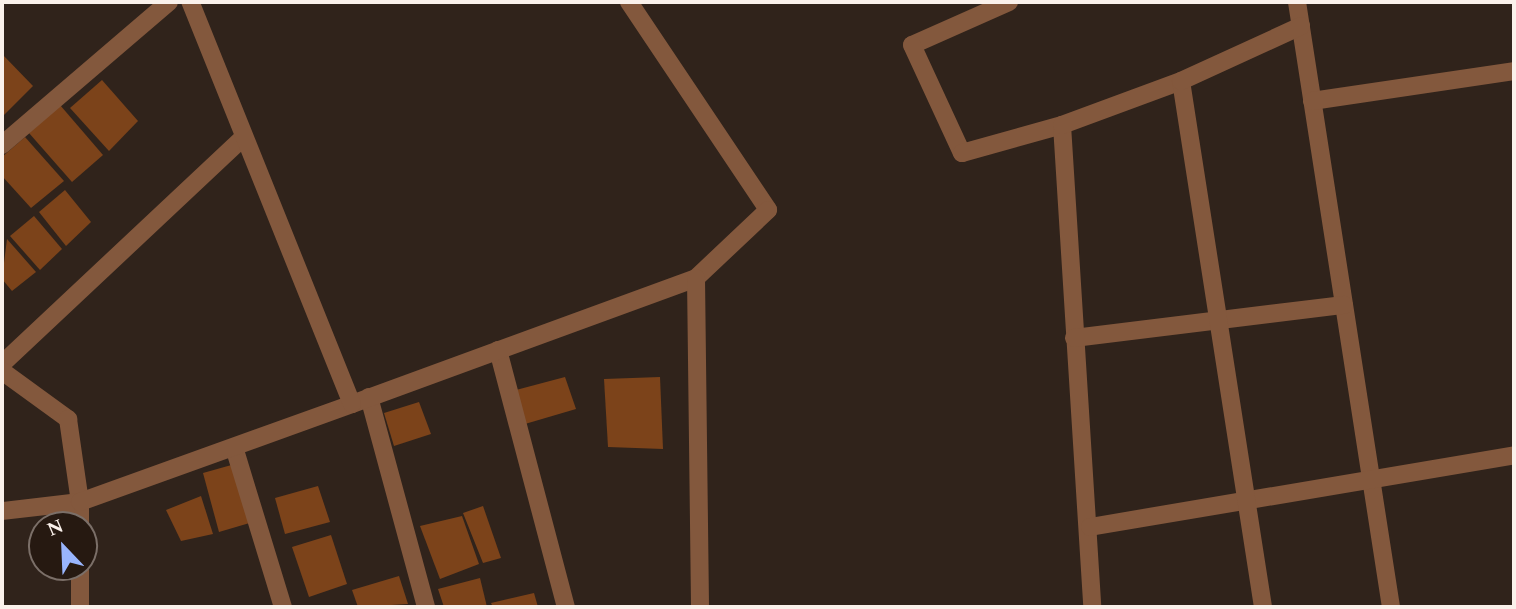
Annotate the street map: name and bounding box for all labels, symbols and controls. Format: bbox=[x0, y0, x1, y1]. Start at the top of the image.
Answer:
north arrow bbox=[28, 511, 98, 581]
text: N bbox=[43, 512, 68, 544]

